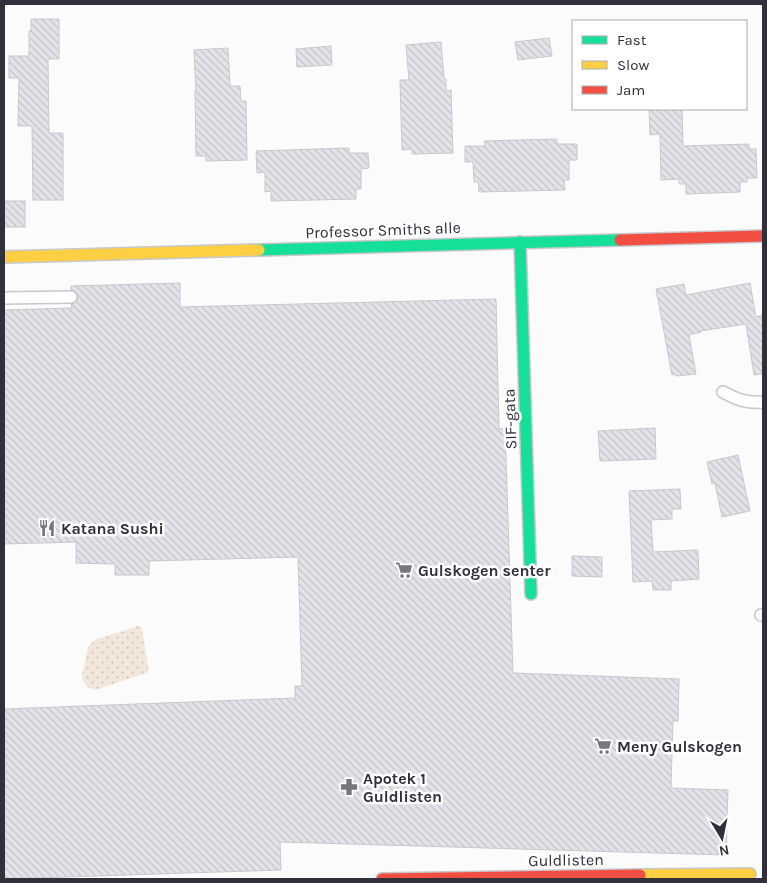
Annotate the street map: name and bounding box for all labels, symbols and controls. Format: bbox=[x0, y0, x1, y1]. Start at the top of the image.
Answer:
legend bbox=[572, 20, 747, 110]
text: Fast bbox=[617, 31, 647, 49]
text: Slow bbox=[617, 56, 649, 74]
text: Jam bbox=[617, 81, 645, 99]
street label: Professor Smiths alle bbox=[305, 218, 461, 242]
street label: SIF-gata bbox=[499, 388, 521, 450]
restaurant icon: Katana Sushi bbox=[37, 518, 57, 538]
place label: Katana Sushi bbox=[61, 519, 164, 538]
supermarket icon: Gulskogen senter bbox=[394, 560, 414, 580]
place label: Gulskogen senter bbox=[418, 561, 551, 580]
supermarket icon: Meny Gulskogen bbox=[593, 736, 613, 756]
place label: Meny Gulskogen bbox=[617, 737, 742, 756]
place label: Apotek 1 Guldlisten bbox=[363, 769, 442, 806]
pharmacy icon: Apotek 1 Guldlisten bbox=[339, 777, 359, 797]
north arrow bbox=[697, 813, 747, 863]
text: N bbox=[718, 841, 731, 860]
street label: Guldlisten bbox=[528, 850, 604, 870]

